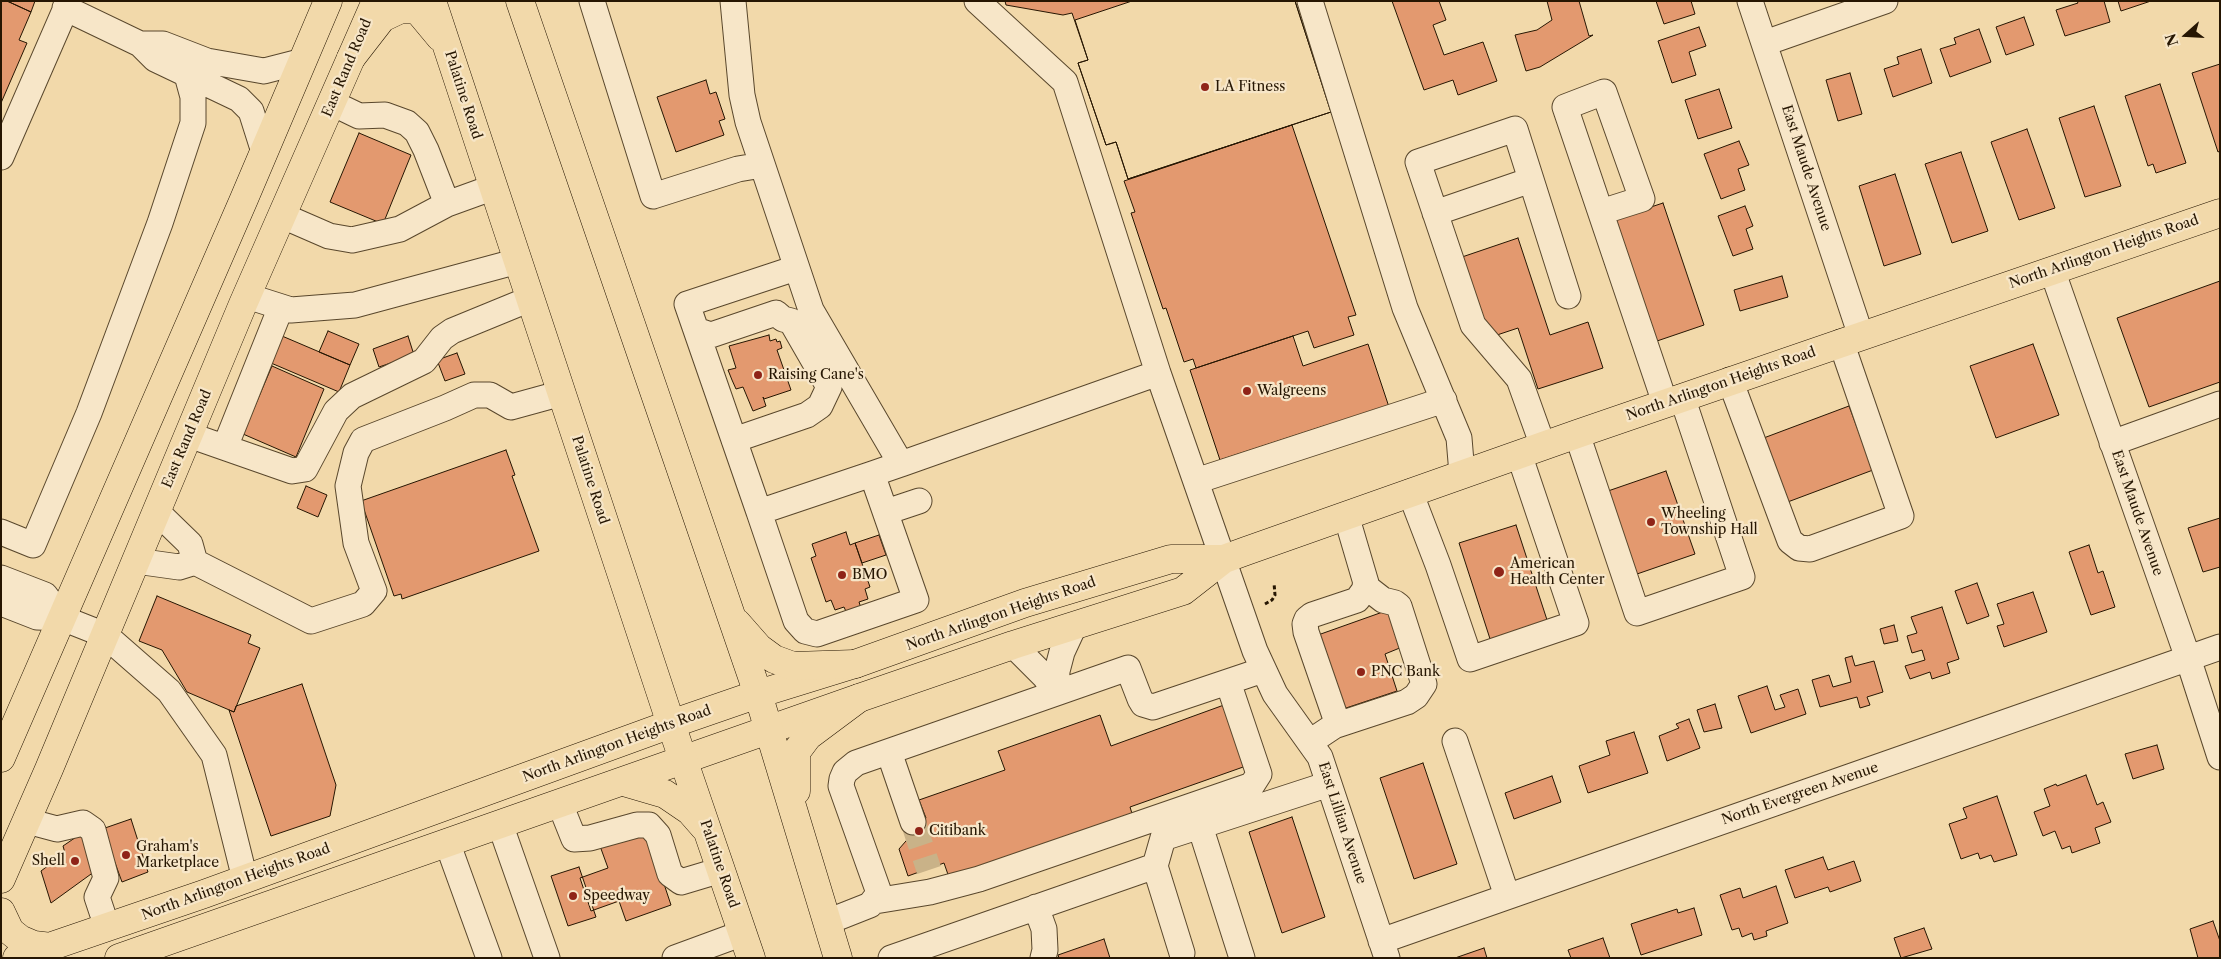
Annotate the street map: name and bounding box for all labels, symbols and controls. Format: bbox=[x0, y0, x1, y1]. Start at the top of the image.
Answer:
north arrow bbox=[2161, 10, 2211, 60]
street label: East Rand Road bbox=[319, 16, 375, 120]
text: N bbox=[2161, 31, 2182, 49]
street label: Palatine Road bbox=[441, 49, 485, 141]
place label: LA Fitness bbox=[1215, 79, 1285, 95]
marker: LA Fitness bbox=[1199, 81, 1211, 93]
street label: East Maude Avenue bbox=[1778, 103, 1834, 233]
street label: North Arlington Heights Road bbox=[2007, 212, 2201, 292]
street label: North Arlington Heights Road bbox=[1624, 344, 1818, 424]
place label: Raising Cane's bbox=[768, 367, 864, 383]
marker: Raising Cane's bbox=[752, 369, 764, 381]
place label: Walgreens bbox=[1257, 383, 1326, 399]
marker: Walgreens bbox=[1241, 385, 1253, 397]
street label: East Rand Road bbox=[159, 387, 215, 491]
street label: Palatine Road bbox=[568, 434, 612, 526]
street label: East Maude Avenue bbox=[2108, 448, 2166, 578]
place label: Wheeling Township Hall bbox=[1661, 506, 1758, 538]
marker: Wheeling Township Hall bbox=[1645, 516, 1657, 528]
place label: American Health Center bbox=[1510, 556, 1605, 588]
marker: American Health Center bbox=[1492, 565, 1506, 579]
place label: BMO bbox=[852, 567, 887, 583]
marker: BMO bbox=[836, 569, 848, 581]
street label: North Arlington Heights Road bbox=[904, 574, 1098, 654]
place label: PNC Bank bbox=[1371, 664, 1440, 680]
marker: PNC Bank bbox=[1355, 666, 1367, 678]
street label: North Arlington Heights Road bbox=[520, 702, 714, 786]
street label: North Evergreen Avenue bbox=[1719, 759, 1881, 829]
street label: East Lillian Avenue bbox=[1314, 760, 1370, 886]
street label: Palatine Road bbox=[696, 818, 742, 910]
place label: Citibank bbox=[929, 823, 986, 839]
marker: Citibank bbox=[913, 825, 925, 837]
place label: Graham's Marketplace bbox=[136, 839, 219, 872]
street label: North Arlington Heights Road bbox=[139, 840, 333, 924]
marker: Graham's Marketplace bbox=[120, 849, 132, 861]
place label: Shell bbox=[32, 853, 65, 869]
marker: Shell bbox=[69, 855, 81, 867]
place label: Speedway bbox=[583, 888, 650, 904]
marker: Speedway bbox=[567, 890, 579, 902]

